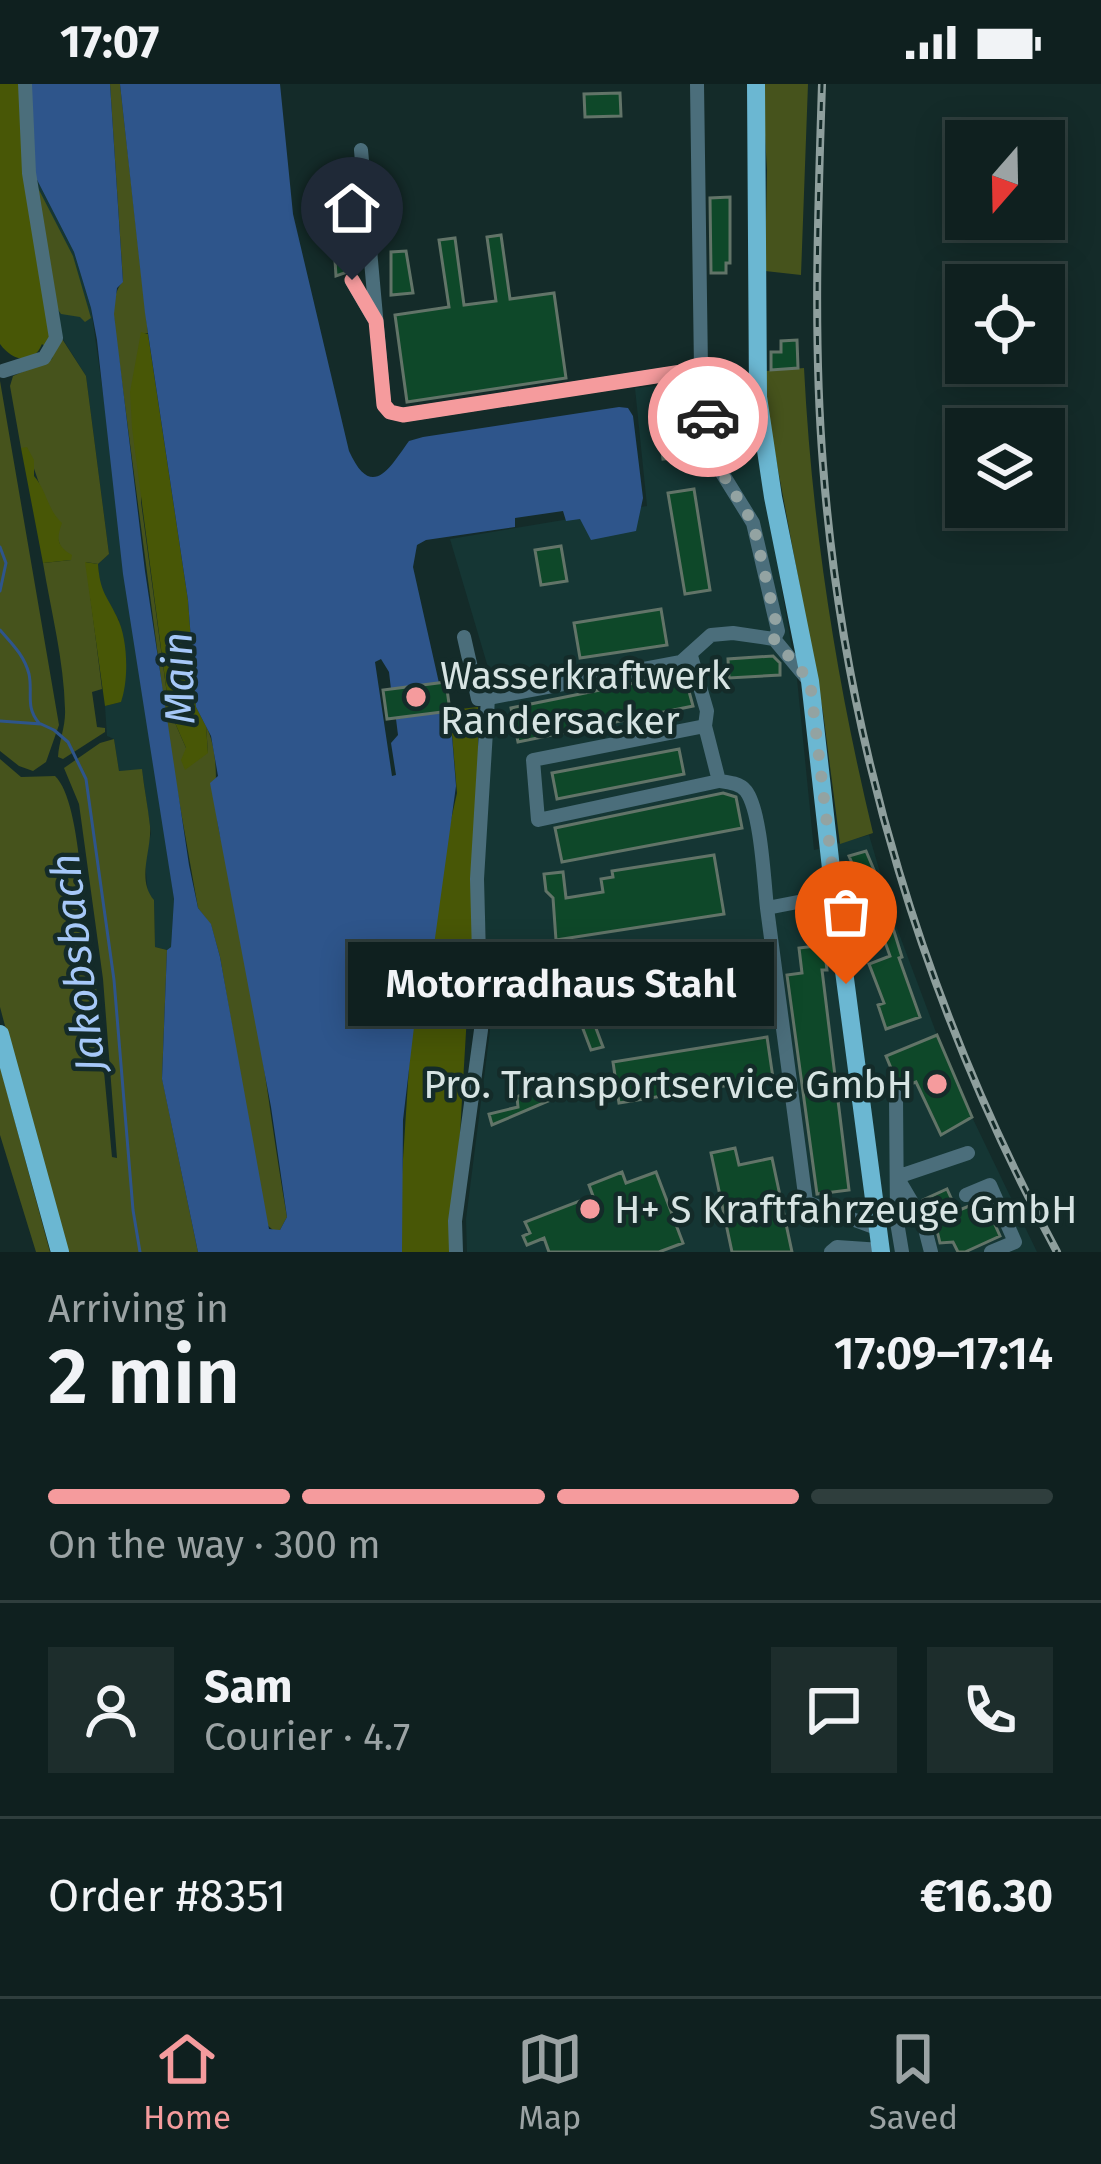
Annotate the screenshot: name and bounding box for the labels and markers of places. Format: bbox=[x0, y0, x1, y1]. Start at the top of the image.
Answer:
pin bbox=[301, 157, 403, 280]
place label: Wasserkraftwerk Randersacker bbox=[440, 653, 731, 744]
marker: Wasserkraftwerk Randersacker bbox=[403, 684, 429, 710]
pin bbox=[795, 861, 897, 984]
callout: Motorradhaus Stahl bbox=[348, 942, 774, 1026]
place label: Pro. Transportservice GmbH bbox=[423, 1062, 913, 1108]
marker: Pro. Transportservice GmbH bbox=[924, 1071, 950, 1097]
place label: H+ S Kraftfahrzeuge GmbH bbox=[614, 1187, 1078, 1233]
marker: H+ S Kraftfahrzeuge GmbH bbox=[577, 1196, 603, 1222]

